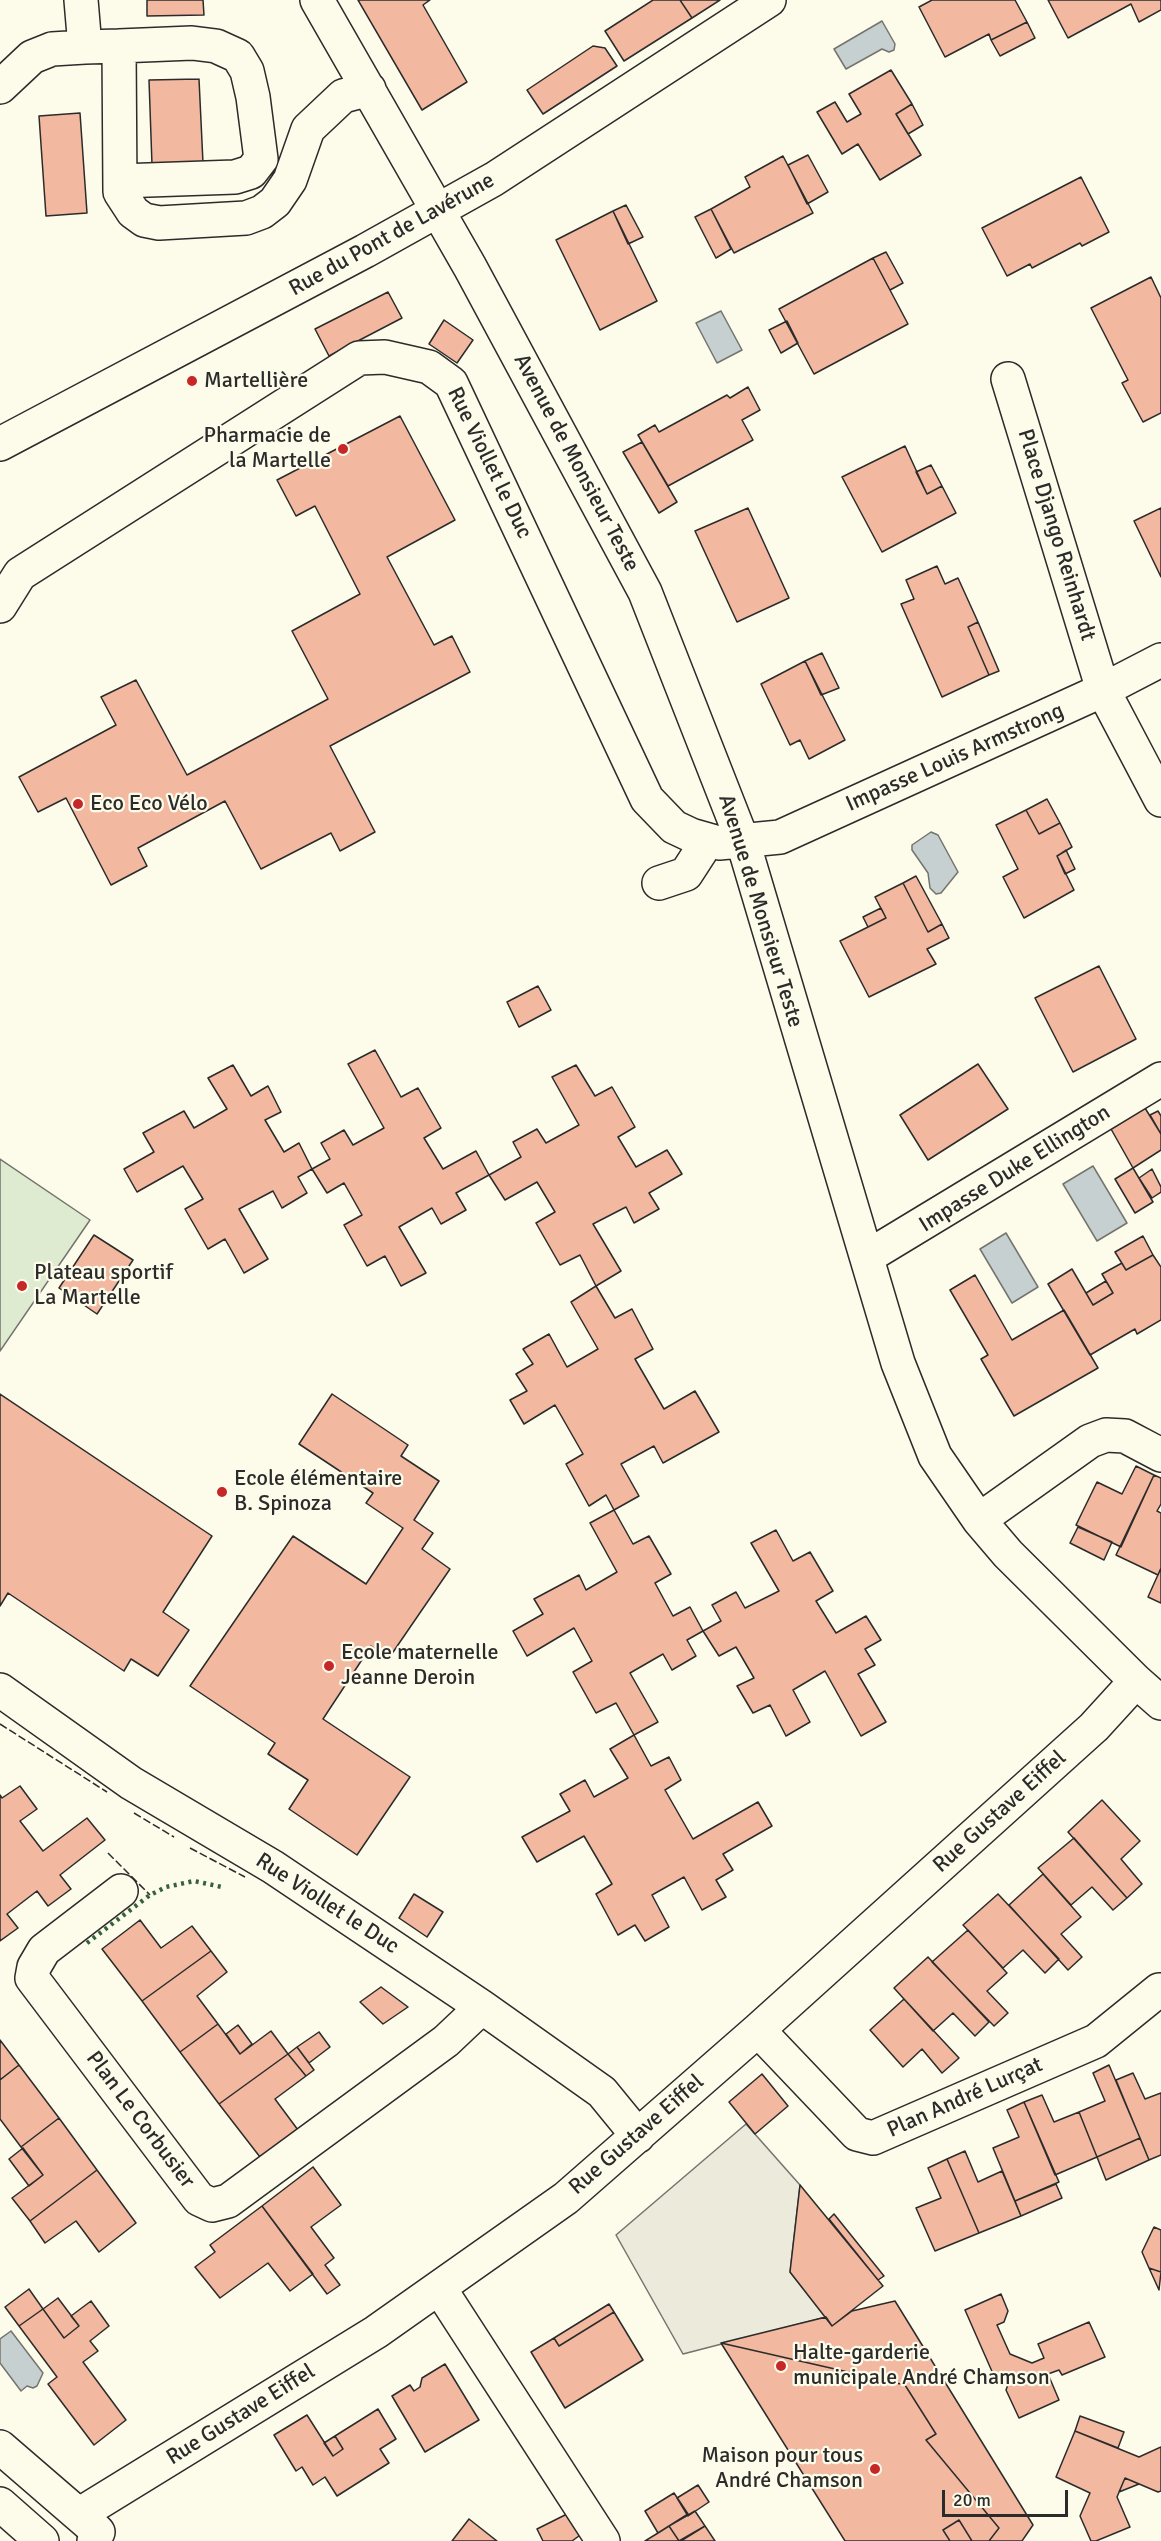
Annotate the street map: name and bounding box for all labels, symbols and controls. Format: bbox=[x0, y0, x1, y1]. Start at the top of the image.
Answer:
street label: Rue du Pont de Lavérune bbox=[285, 168, 499, 302]
street label: Avenue de Monsieur Teste bbox=[508, 350, 644, 576]
place label: Martellière bbox=[204, 368, 308, 394]
marker: Martellière bbox=[185, 374, 199, 388]
street label: Rue Viollet le Duc bbox=[441, 383, 537, 543]
place label: Pharmacie de la Martelle bbox=[204, 423, 331, 475]
street label: Place Django Reinhardt bbox=[1011, 426, 1101, 644]
marker: Pharmacie de la Martelle bbox=[336, 442, 350, 456]
street label: Impasse Louis Armstrong bbox=[842, 698, 1068, 818]
place label: Eco Eco Vélo bbox=[90, 791, 208, 817]
street label: Avenue de Monsieur Teste bbox=[712, 791, 808, 1031]
marker: Eco Eco Vélo bbox=[71, 797, 85, 811]
street label: Impasse Duke Ellington bbox=[915, 1099, 1115, 1239]
place label: Plateau sportif La Martelle bbox=[34, 1260, 173, 1312]
marker: Plateau sportif La Martelle bbox=[15, 1279, 29, 1293]
place label: Ecole élémentaire B. Spinoza bbox=[234, 1466, 402, 1518]
marker: Ecole élémentaire B. Spinoza bbox=[215, 1485, 229, 1499]
place label: Ecole maternelle Jeanne Deroin bbox=[341, 1640, 499, 1692]
marker: Ecole maternelle Jeanne Deroin bbox=[322, 1659, 336, 1673]
street label: Rue Gustave Eiffel bbox=[928, 1745, 1072, 1879]
street label: Rue Viollet le Duc bbox=[250, 1848, 404, 1960]
street label: Plan Le Corbusier bbox=[80, 2046, 200, 2194]
street label: Plan André Lurçat bbox=[883, 2052, 1047, 2144]
street label: Rue Gustave Eiffel bbox=[564, 2069, 710, 2201]
place label: Halte-garderie municipale André Chamson bbox=[793, 2340, 1050, 2392]
street label: Rue Gustave Eiffel bbox=[162, 2359, 320, 2471]
marker: Halte-garderie municipale André Chamson bbox=[774, 2359, 788, 2373]
place label: Maison pour tous André Chamson bbox=[702, 2443, 863, 2494]
marker: Maison pour tous André Chamson bbox=[868, 2462, 882, 2476]
scale bar bbox=[945, 2478, 1071, 2516]
text: 20 m bbox=[953, 2489, 991, 2511]

